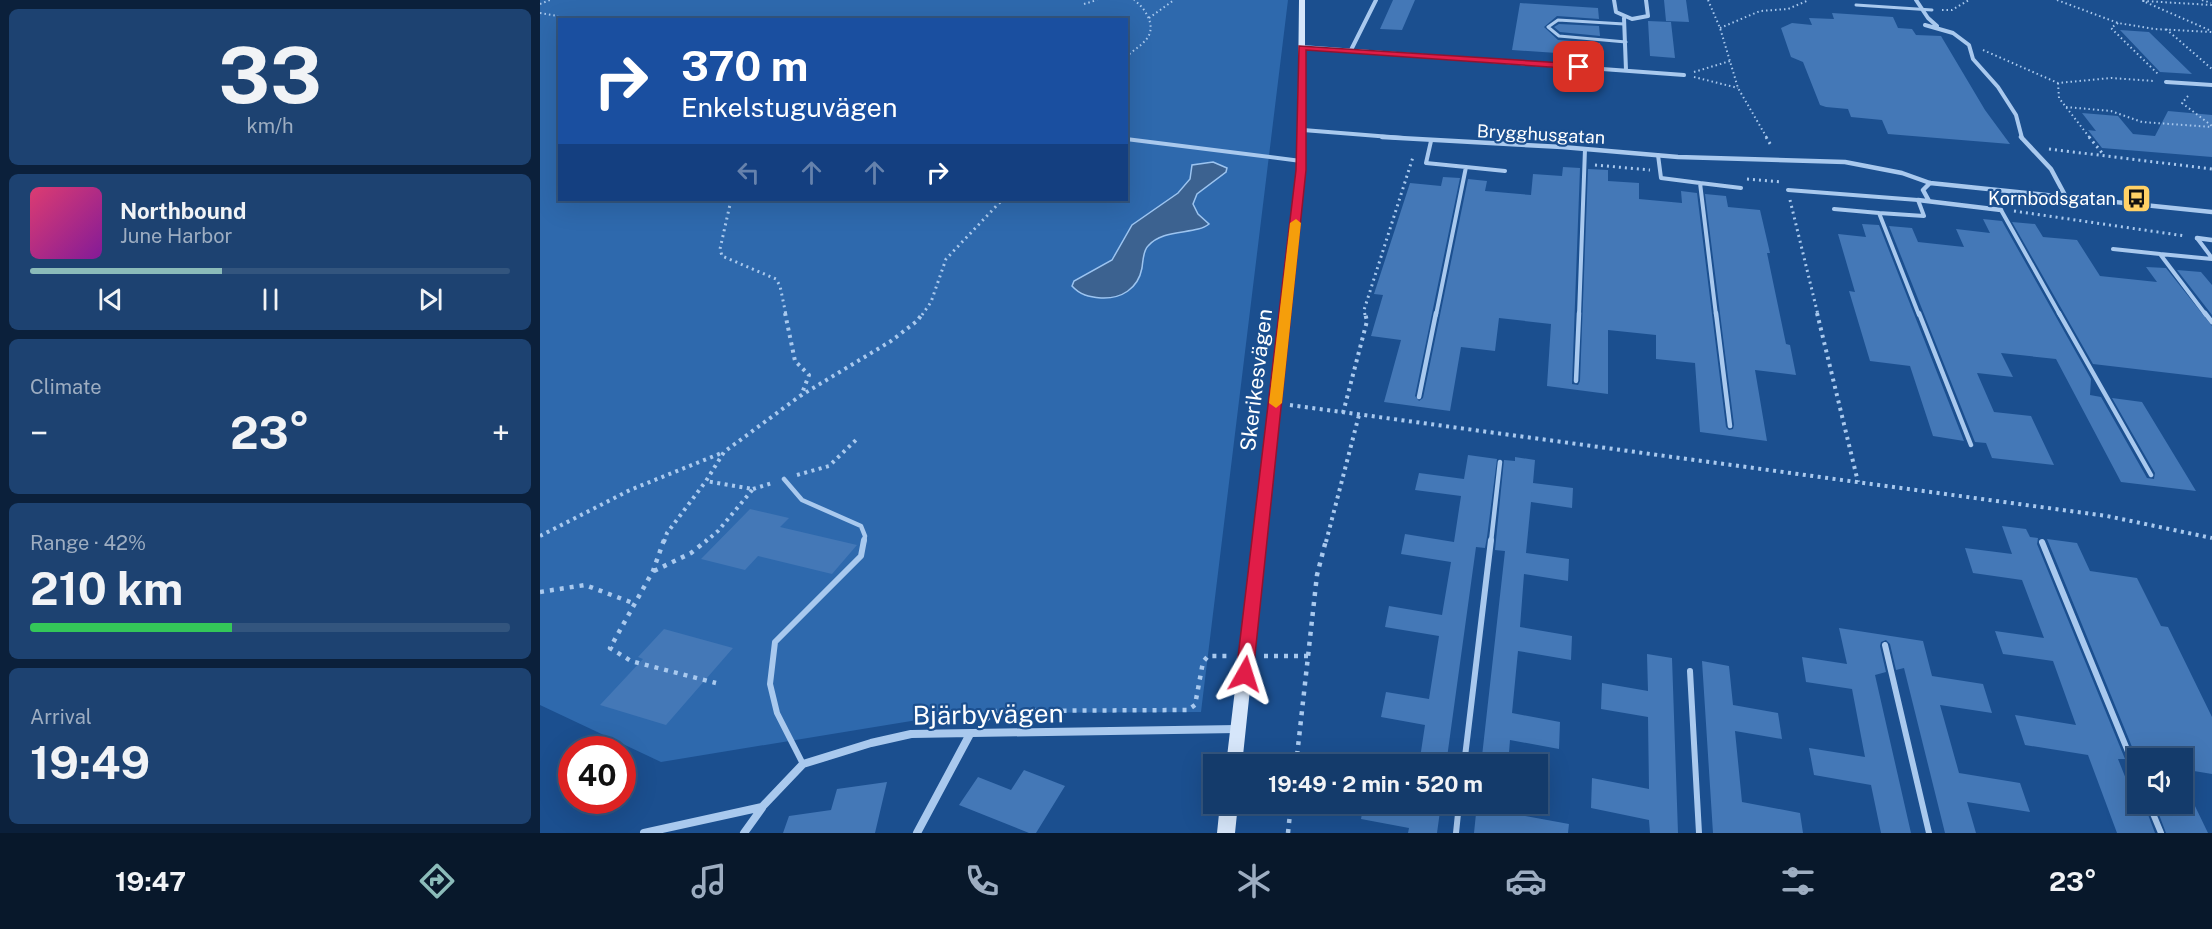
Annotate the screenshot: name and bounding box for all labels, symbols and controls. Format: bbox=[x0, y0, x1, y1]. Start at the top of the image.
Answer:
text: 33 bbox=[218, 29, 322, 121]
text: 370 m bbox=[681, 41, 808, 90]
pin bbox=[1553, 41, 1604, 92]
icon: right bbox=[582, 42, 660, 120]
icon: arrive bbox=[1562, 50, 1595, 83]
text: Enkelstuguvägen bbox=[681, 91, 897, 123]
text: km/h bbox=[246, 114, 294, 138]
street label: Brygghusgatan bbox=[1476, 120, 1606, 148]
icon: left bbox=[732, 156, 765, 189]
icon: ahead bbox=[795, 156, 828, 189]
icon: ahead bbox=[858, 156, 891, 189]
icon: right bbox=[921, 156, 954, 189]
bus stop icon: Kornbodsgatan bbox=[2121, 182, 2153, 214]
place label: Kornbodsgatan bbox=[1988, 188, 2116, 209]
text: Northbound bbox=[120, 198, 246, 224]
text: June Harbor bbox=[120, 224, 232, 248]
icon: previous bbox=[94, 283, 127, 316]
icon: pause bbox=[254, 283, 287, 316]
icon: next bbox=[414, 283, 447, 316]
street label: Skerikesvägen bbox=[1235, 307, 1277, 453]
text: Climate bbox=[30, 375, 102, 399]
text: 23° bbox=[230, 406, 310, 459]
text: − bbox=[30, 414, 48, 452]
text: + bbox=[492, 414, 510, 452]
text: Range · 42% bbox=[30, 531, 146, 555]
text: 210 km bbox=[30, 562, 183, 615]
position arrow bbox=[1213, 642, 1277, 706]
street label: Bjärbyvägen bbox=[912, 697, 1064, 731]
text: Arrival bbox=[30, 705, 92, 729]
text: 19:49 bbox=[30, 736, 150, 789]
speed limit sign: 40 bbox=[558, 736, 636, 814]
map controls bbox=[2127, 748, 2193, 814]
button: sound bbox=[2127, 748, 2193, 814]
text: 19:49 · 2 min · 520 m bbox=[1268, 771, 1483, 797]
icon: directions bbox=[416, 860, 458, 902]
icon: music bbox=[688, 860, 730, 902]
icon: phone bbox=[961, 860, 1003, 902]
icon: climate bbox=[1233, 860, 1275, 902]
icon: car bbox=[1505, 860, 1547, 902]
icon: filters bbox=[1777, 860, 1819, 902]
text: 19:47 bbox=[115, 865, 186, 897]
text: 23° bbox=[2049, 865, 2097, 897]

